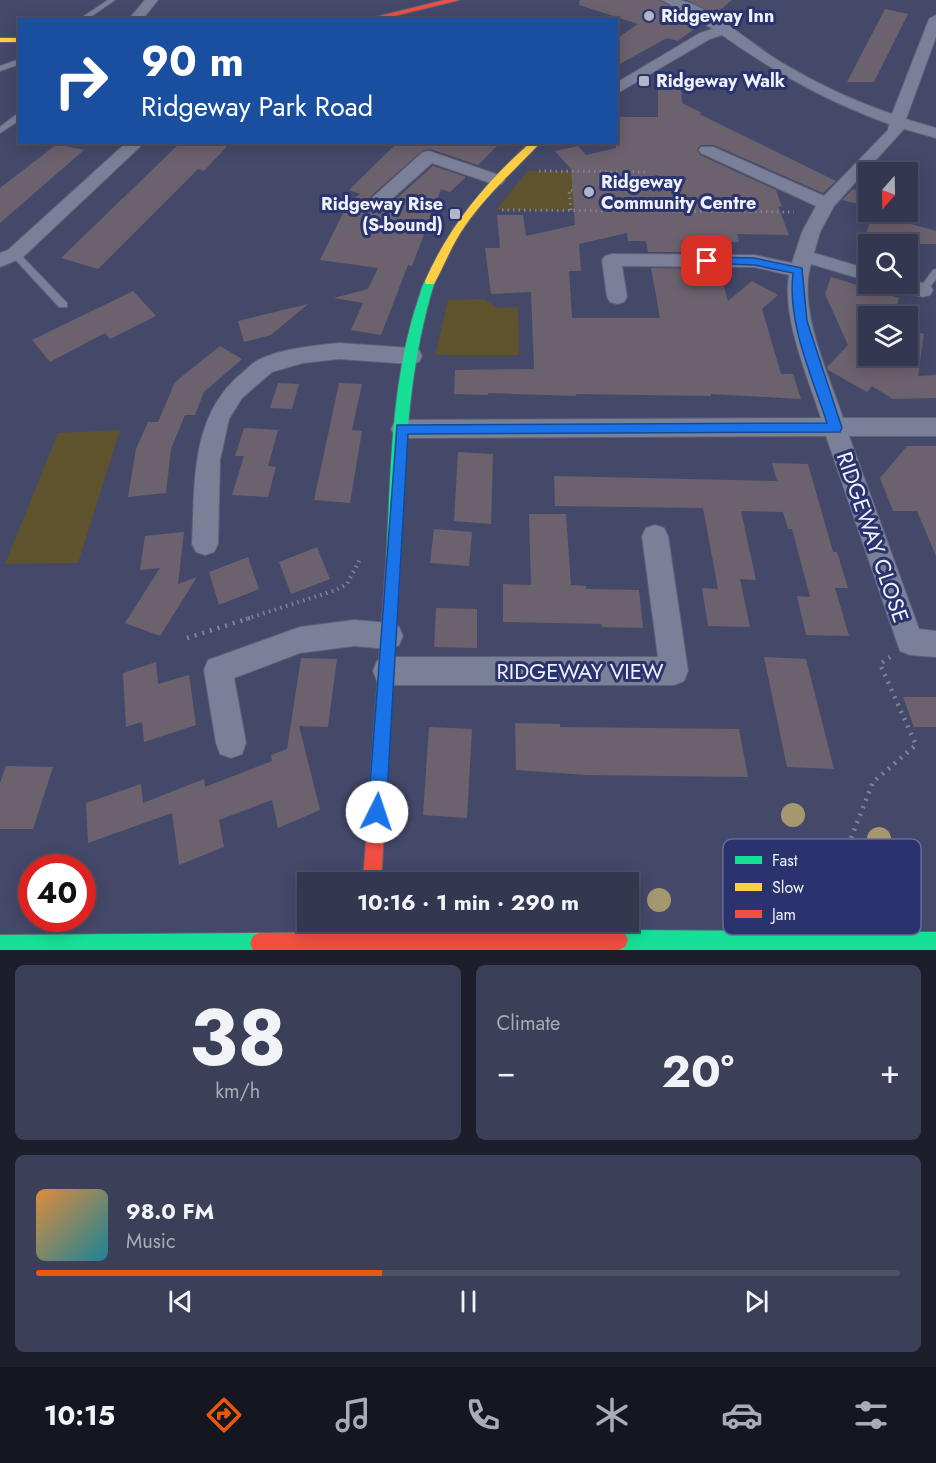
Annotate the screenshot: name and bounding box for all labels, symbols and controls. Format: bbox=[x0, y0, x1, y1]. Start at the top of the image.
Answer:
place label: Ridgeway Inn bbox=[661, 3, 774, 29]
marker: Ridgeway Inn bbox=[642, 9, 656, 23]
text: 90 m bbox=[141, 31, 244, 92]
icon: right bbox=[42, 42, 120, 120]
place label: Ridgeway Walk bbox=[656, 68, 786, 94]
marker: Ridgeway Walk bbox=[637, 74, 651, 88]
text: Ridgeway Park Road bbox=[141, 87, 373, 126]
north arrow bbox=[858, 162, 918, 222]
map controls bbox=[858, 162, 918, 366]
place label: Ridgeway Community Centre bbox=[601, 169, 756, 216]
marker: Ridgeway Community Centre bbox=[582, 185, 596, 199]
place label: Ridgeway Rise (S-bound) bbox=[321, 191, 443, 238]
marker: Ridgeway Rise (S-bound) bbox=[448, 207, 462, 221]
button: search bbox=[858, 234, 918, 294]
pin bbox=[681, 235, 732, 286]
icon: arrive bbox=[690, 244, 723, 277]
button: layers bbox=[858, 306, 918, 366]
street label: RIDGEWAY CLOSE bbox=[829, 447, 917, 627]
street label: RIDGEWAY VIEW bbox=[496, 655, 664, 687]
position arrow bbox=[345, 780, 409, 844]
legend bbox=[723, 839, 921, 935]
text: Fast bbox=[772, 849, 798, 872]
speed limit sign: 40 bbox=[18, 854, 96, 932]
text: Slow bbox=[772, 876, 804, 899]
text: 10:16 · 1 min · 290 m bbox=[357, 886, 579, 918]
text: Jam bbox=[770, 903, 796, 926]
text: 38 bbox=[189, 982, 286, 1094]
text: Climate bbox=[497, 1009, 560, 1038]
text: 20° bbox=[662, 1039, 734, 1104]
text: − bbox=[497, 1048, 516, 1095]
text: + bbox=[880, 1048, 900, 1095]
text: km/h bbox=[215, 1077, 260, 1106]
text: 98.0 FM bbox=[126, 1195, 214, 1227]
text: Music bbox=[126, 1227, 176, 1256]
icon: previous bbox=[164, 1285, 197, 1318]
icon: pause bbox=[452, 1285, 485, 1318]
icon: next bbox=[740, 1285, 773, 1318]
icon: directions bbox=[203, 1394, 245, 1436]
icon: music bbox=[332, 1394, 374, 1436]
icon: phone bbox=[462, 1394, 504, 1436]
icon: climate bbox=[591, 1394, 633, 1436]
icon: car bbox=[721, 1394, 763, 1436]
icon: filters bbox=[850, 1394, 892, 1436]
text: 10:15 bbox=[44, 1396, 115, 1435]

